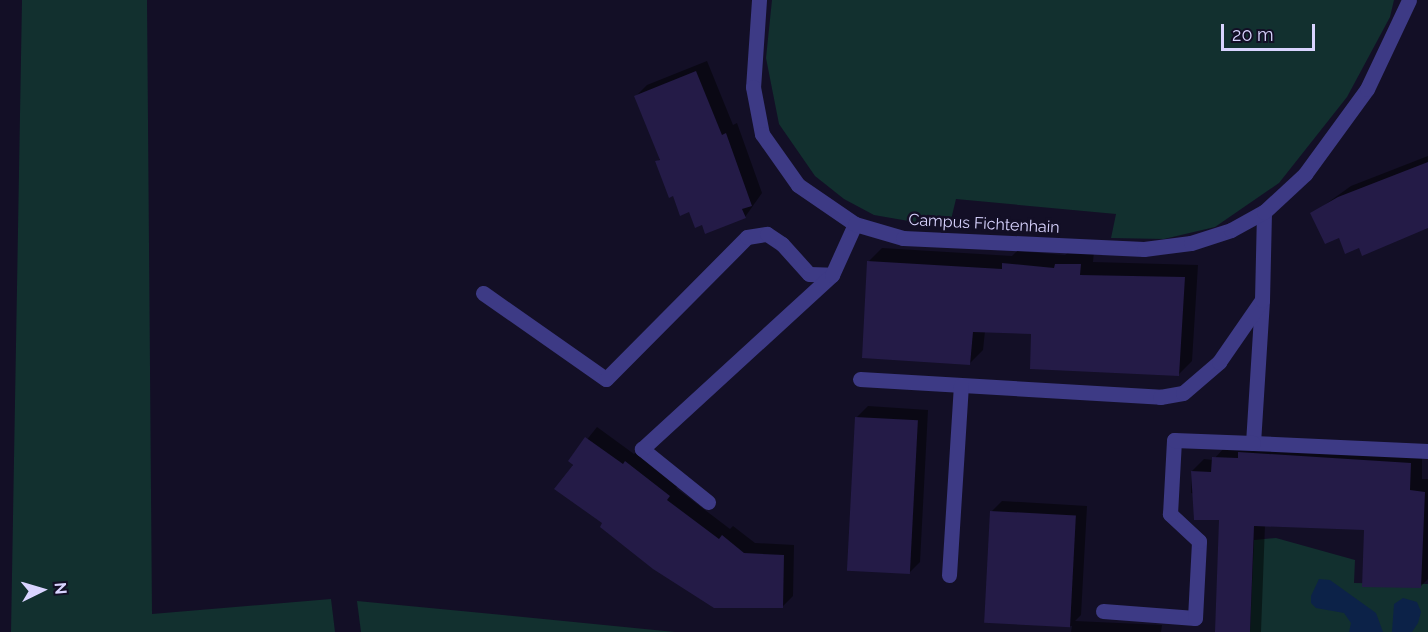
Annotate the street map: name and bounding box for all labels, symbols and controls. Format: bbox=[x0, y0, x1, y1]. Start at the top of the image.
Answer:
scale bar bbox=[1224, 12, 1318, 50]
text: 20 m bbox=[1232, 24, 1274, 45]
street label: Campus Fichtenhain bbox=[908, 210, 1060, 238]
north arrow bbox=[12, 560, 72, 620]
text: N bbox=[50, 581, 70, 595]

